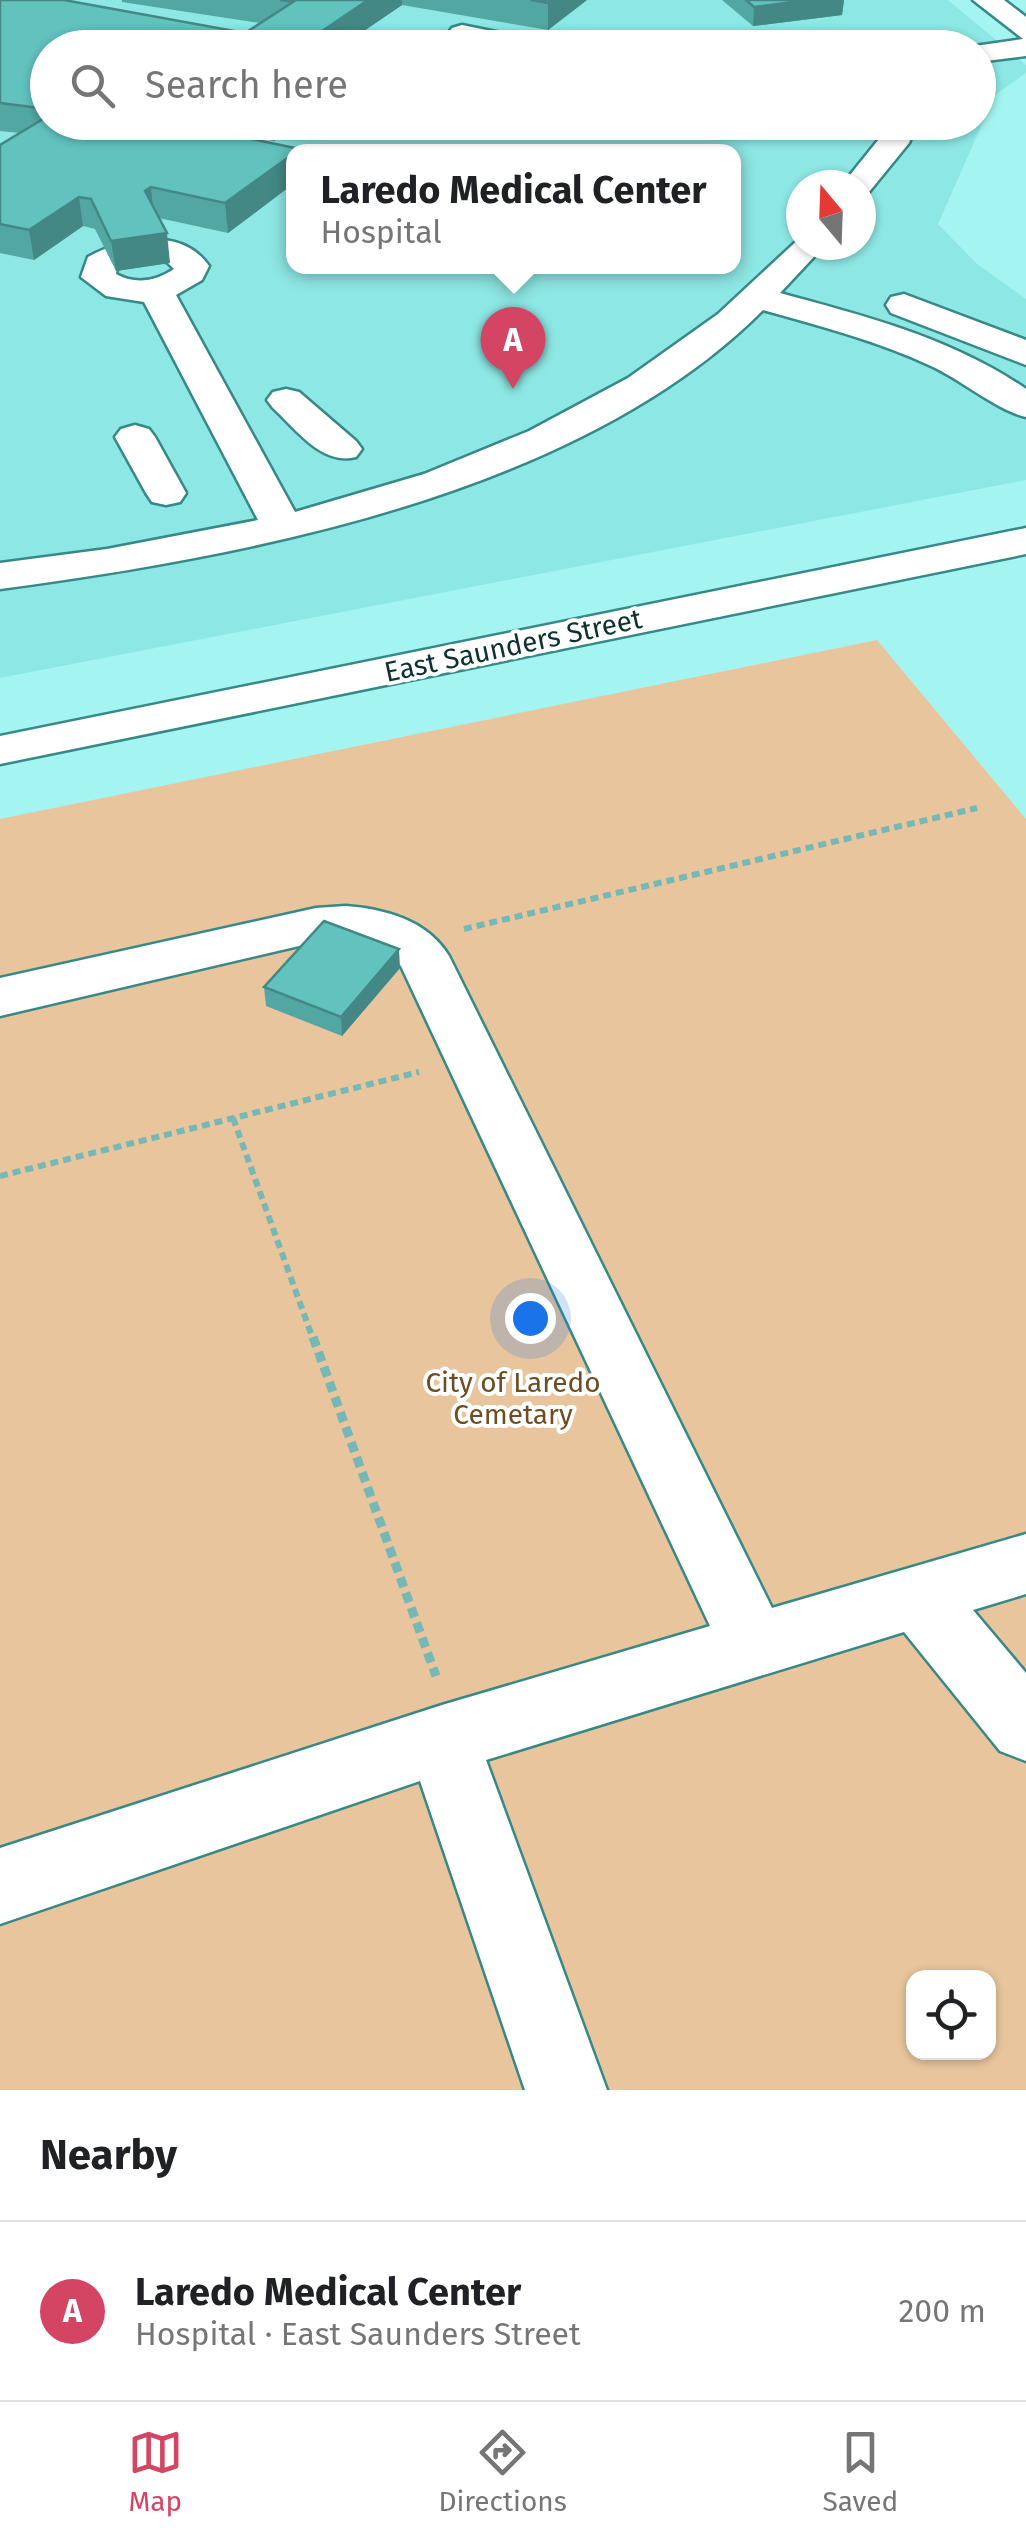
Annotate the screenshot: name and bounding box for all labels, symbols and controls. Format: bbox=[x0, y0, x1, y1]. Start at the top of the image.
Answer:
search box bbox=[30, 30, 996, 140]
icon: search bbox=[65, 58, 120, 113]
text: Search here bbox=[145, 62, 348, 108]
popup bbox=[286, 144, 741, 274]
text: Laredo Medical Center bbox=[320, 167, 707, 213]
north arrow bbox=[786, 170, 876, 260]
text: Hospital bbox=[320, 213, 442, 251]
pin: A bbox=[480, 306, 546, 389]
street label: East Saunders Street bbox=[381, 602, 646, 689]
your location bbox=[505, 1293, 556, 1344]
park label: City of Laredo Cemetary bbox=[425, 1366, 601, 1431]
map controls bbox=[906, 1970, 996, 2060]
button: locate bbox=[906, 1970, 996, 2060]
text: Nearby bbox=[40, 2130, 177, 2180]
text: Laredo Medical Center bbox=[135, 2269, 521, 2315]
text: A bbox=[63, 2292, 82, 2330]
text: 200 m bbox=[899, 2292, 986, 2330]
text: Hospital · East Saunders Street bbox=[135, 2315, 581, 2353]
tab: Map bbox=[128, 2425, 183, 2518]
tab: Directions bbox=[438, 2425, 567, 2518]
tab: Saved bbox=[822, 2425, 898, 2518]

